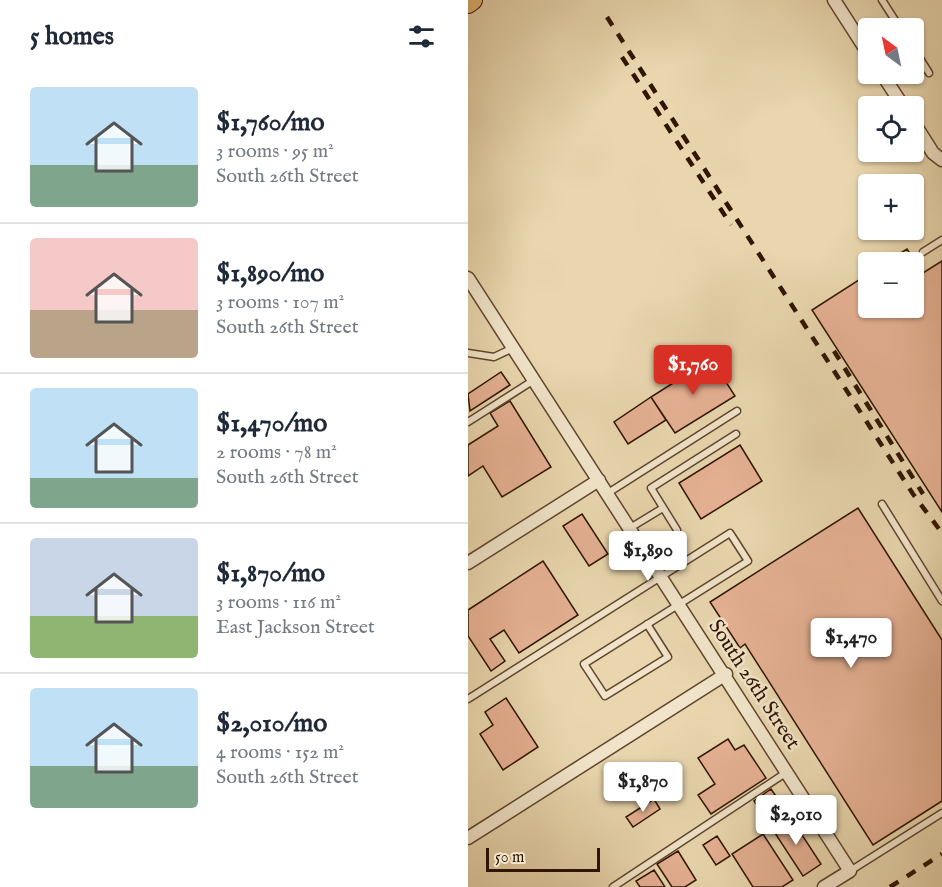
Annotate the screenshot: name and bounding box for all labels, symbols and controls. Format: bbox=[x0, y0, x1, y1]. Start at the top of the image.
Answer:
north arrow bbox=[858, 18, 924, 84]
map controls bbox=[858, 18, 924, 318]
text: 5 homes bbox=[30, 20, 114, 53]
icon: filters bbox=[405, 20, 438, 53]
button: locate bbox=[858, 96, 924, 162]
text: $1,760/mo bbox=[216, 106, 324, 139]
icon: home bbox=[78, 111, 150, 183]
text: 3 rooms · 95 m² bbox=[216, 139, 334, 164]
text: South 26th Street bbox=[216, 164, 359, 189]
button: + bbox=[858, 174, 924, 240]
button: − bbox=[858, 252, 924, 318]
text: $1,890/mo bbox=[216, 257, 324, 290]
icon: home bbox=[78, 262, 150, 334]
text: 3 rooms · 107 m² bbox=[216, 290, 344, 315]
text: South 26th Street bbox=[216, 315, 359, 340]
pin: $1,760 bbox=[644, 345, 742, 396]
text: $1,760 bbox=[668, 352, 718, 377]
text: $1,470/mo bbox=[216, 407, 327, 440]
icon: home bbox=[78, 412, 150, 484]
text: 2 rooms · 78 m² bbox=[216, 440, 337, 465]
text: South 26th Street bbox=[216, 465, 359, 490]
pin: $1,890 bbox=[599, 531, 697, 582]
text: $1,890 bbox=[623, 538, 673, 563]
text: $1,870/mo bbox=[216, 557, 325, 590]
icon: home bbox=[78, 562, 150, 634]
text: 3 rooms · 116 m² bbox=[216, 590, 341, 615]
text: East Jackson Street bbox=[216, 615, 375, 640]
street label: South 26th Street bbox=[702, 615, 806, 755]
pin: $1,470 bbox=[802, 618, 900, 669]
text: $1,470 bbox=[825, 625, 877, 650]
text: $2,010/mo bbox=[216, 707, 327, 740]
icon: home bbox=[78, 712, 150, 784]
text: 4 rooms · 152 m² bbox=[216, 740, 344, 765]
pin: $1,870 bbox=[594, 762, 692, 813]
text: South 26th Street bbox=[216, 765, 359, 790]
text: $1,870 bbox=[618, 769, 668, 794]
pin: $2,010 bbox=[747, 795, 845, 846]
text: $2,010 bbox=[770, 802, 822, 827]
scale bar bbox=[486, 845, 600, 872]
text: 50 m bbox=[495, 848, 524, 868]

